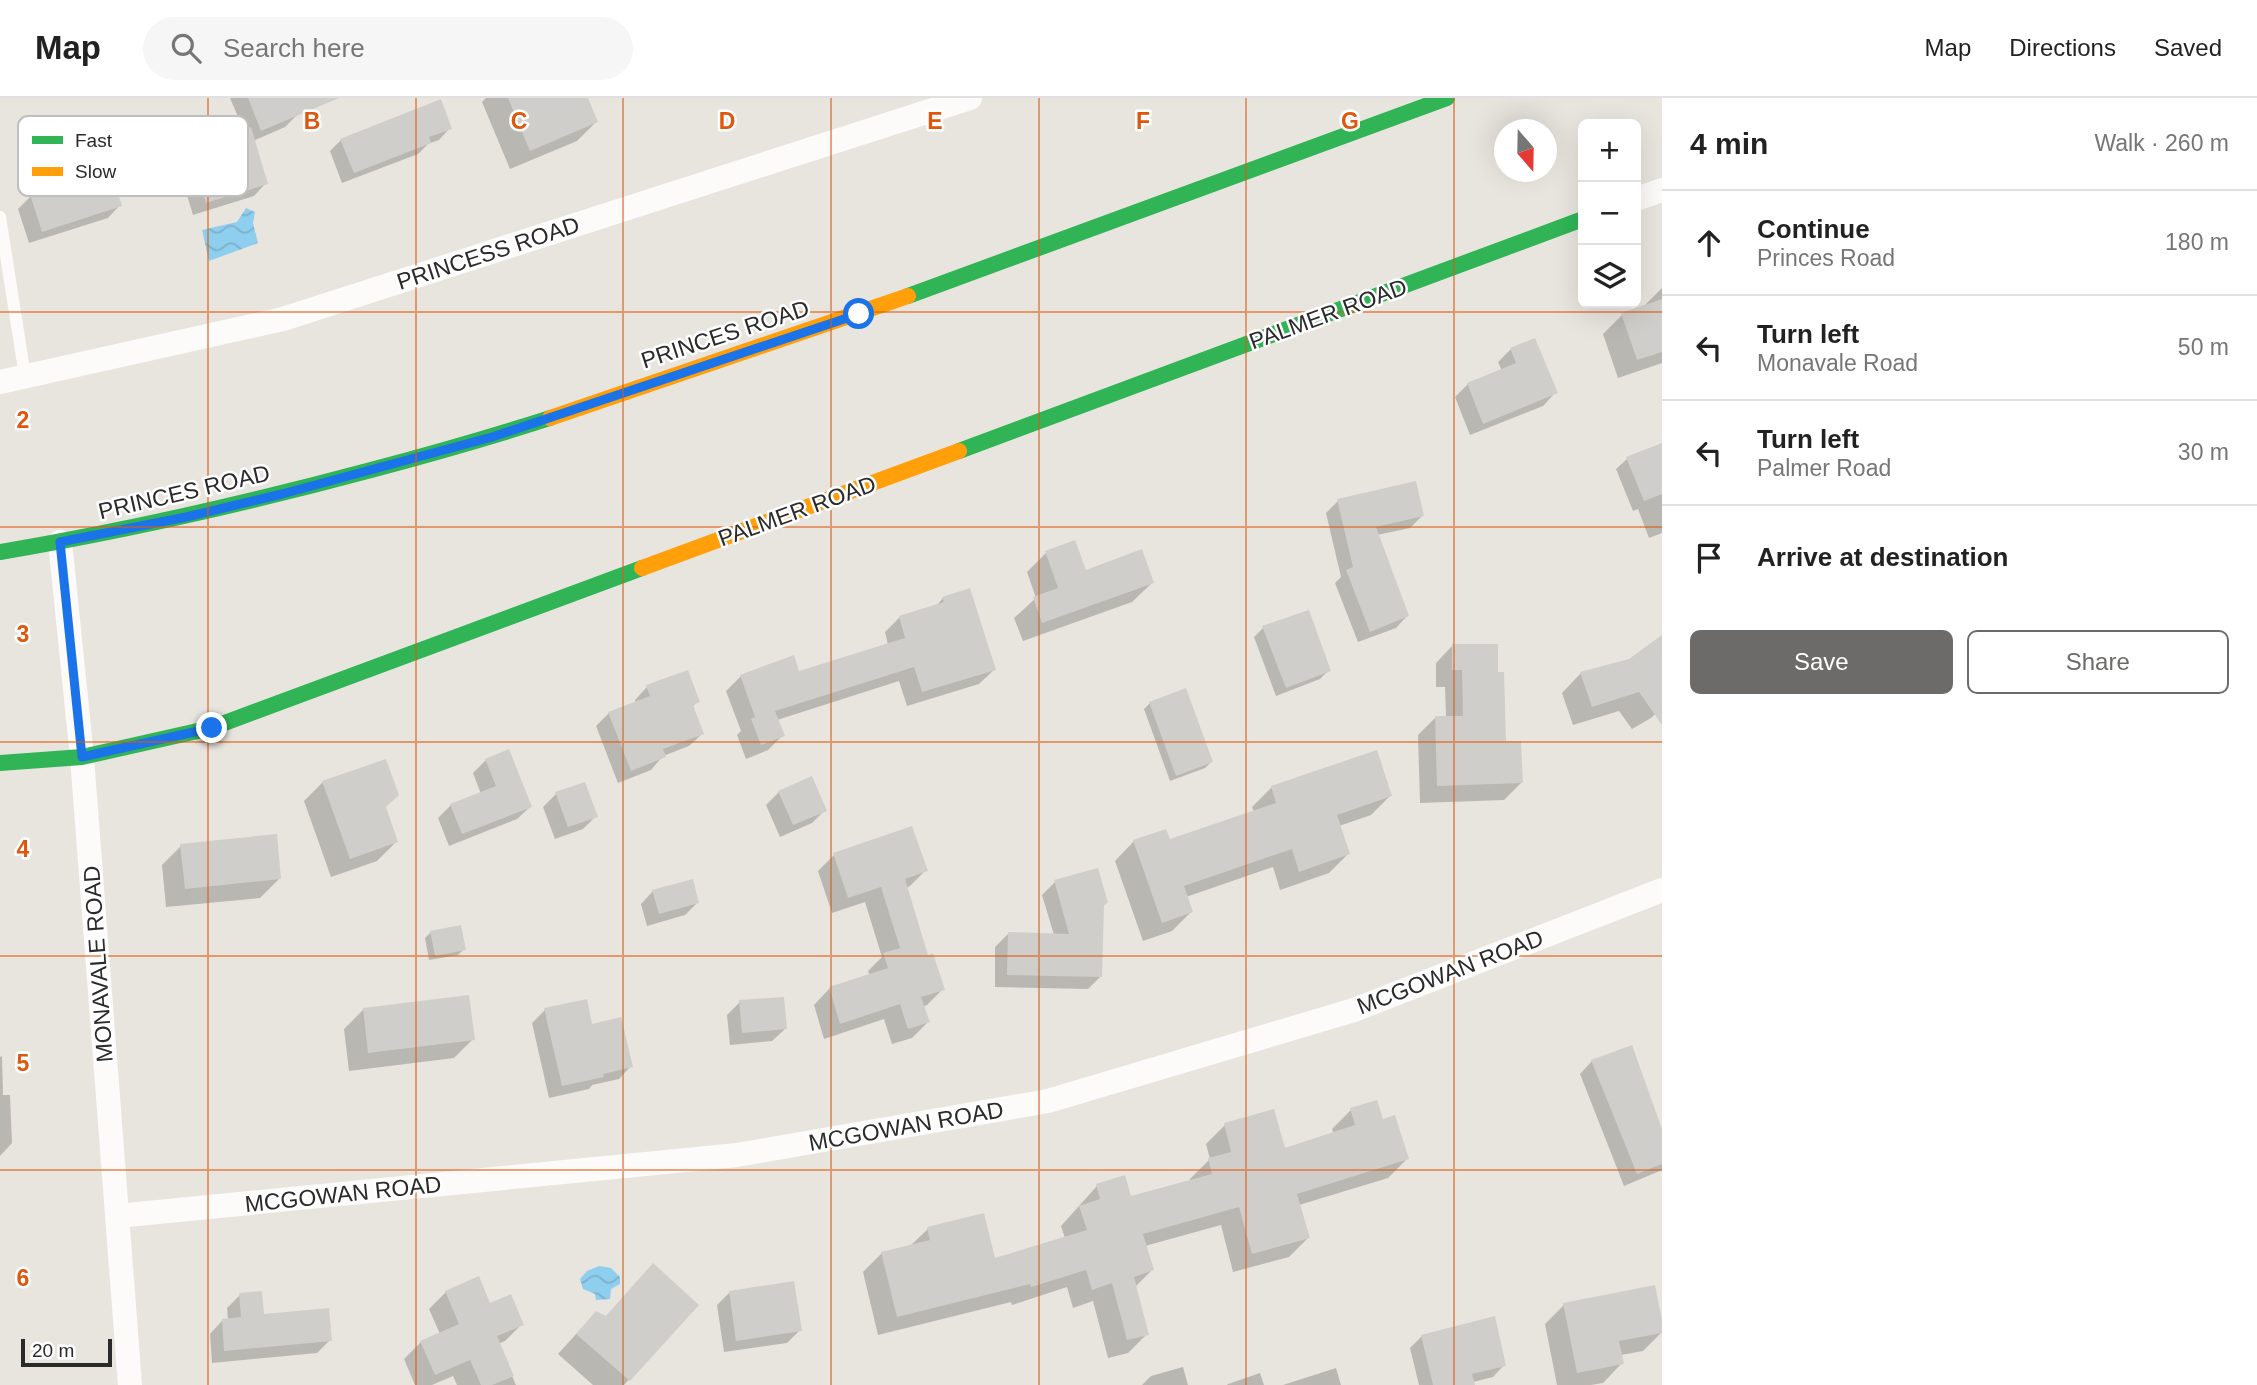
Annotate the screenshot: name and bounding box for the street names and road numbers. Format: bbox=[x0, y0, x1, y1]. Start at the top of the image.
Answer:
street label: PRINCESS ROAD bbox=[393, 211, 583, 295]
street label: PALMER ROAD bbox=[1246, 273, 1410, 355]
street label: PRINCES ROAD bbox=[638, 295, 812, 373]
street label: PRINCES ROAD bbox=[96, 460, 272, 524]
street label: PALMER ROAD bbox=[715, 470, 879, 552]
street label: MONAVALE ROAD bbox=[78, 865, 118, 1063]
street label: MCGOWAN ROAD bbox=[1353, 925, 1547, 1019]
street label: MCGOWAN ROAD bbox=[807, 1096, 1005, 1156]
street label: MCGOWAN ROAD bbox=[244, 1171, 442, 1217]

